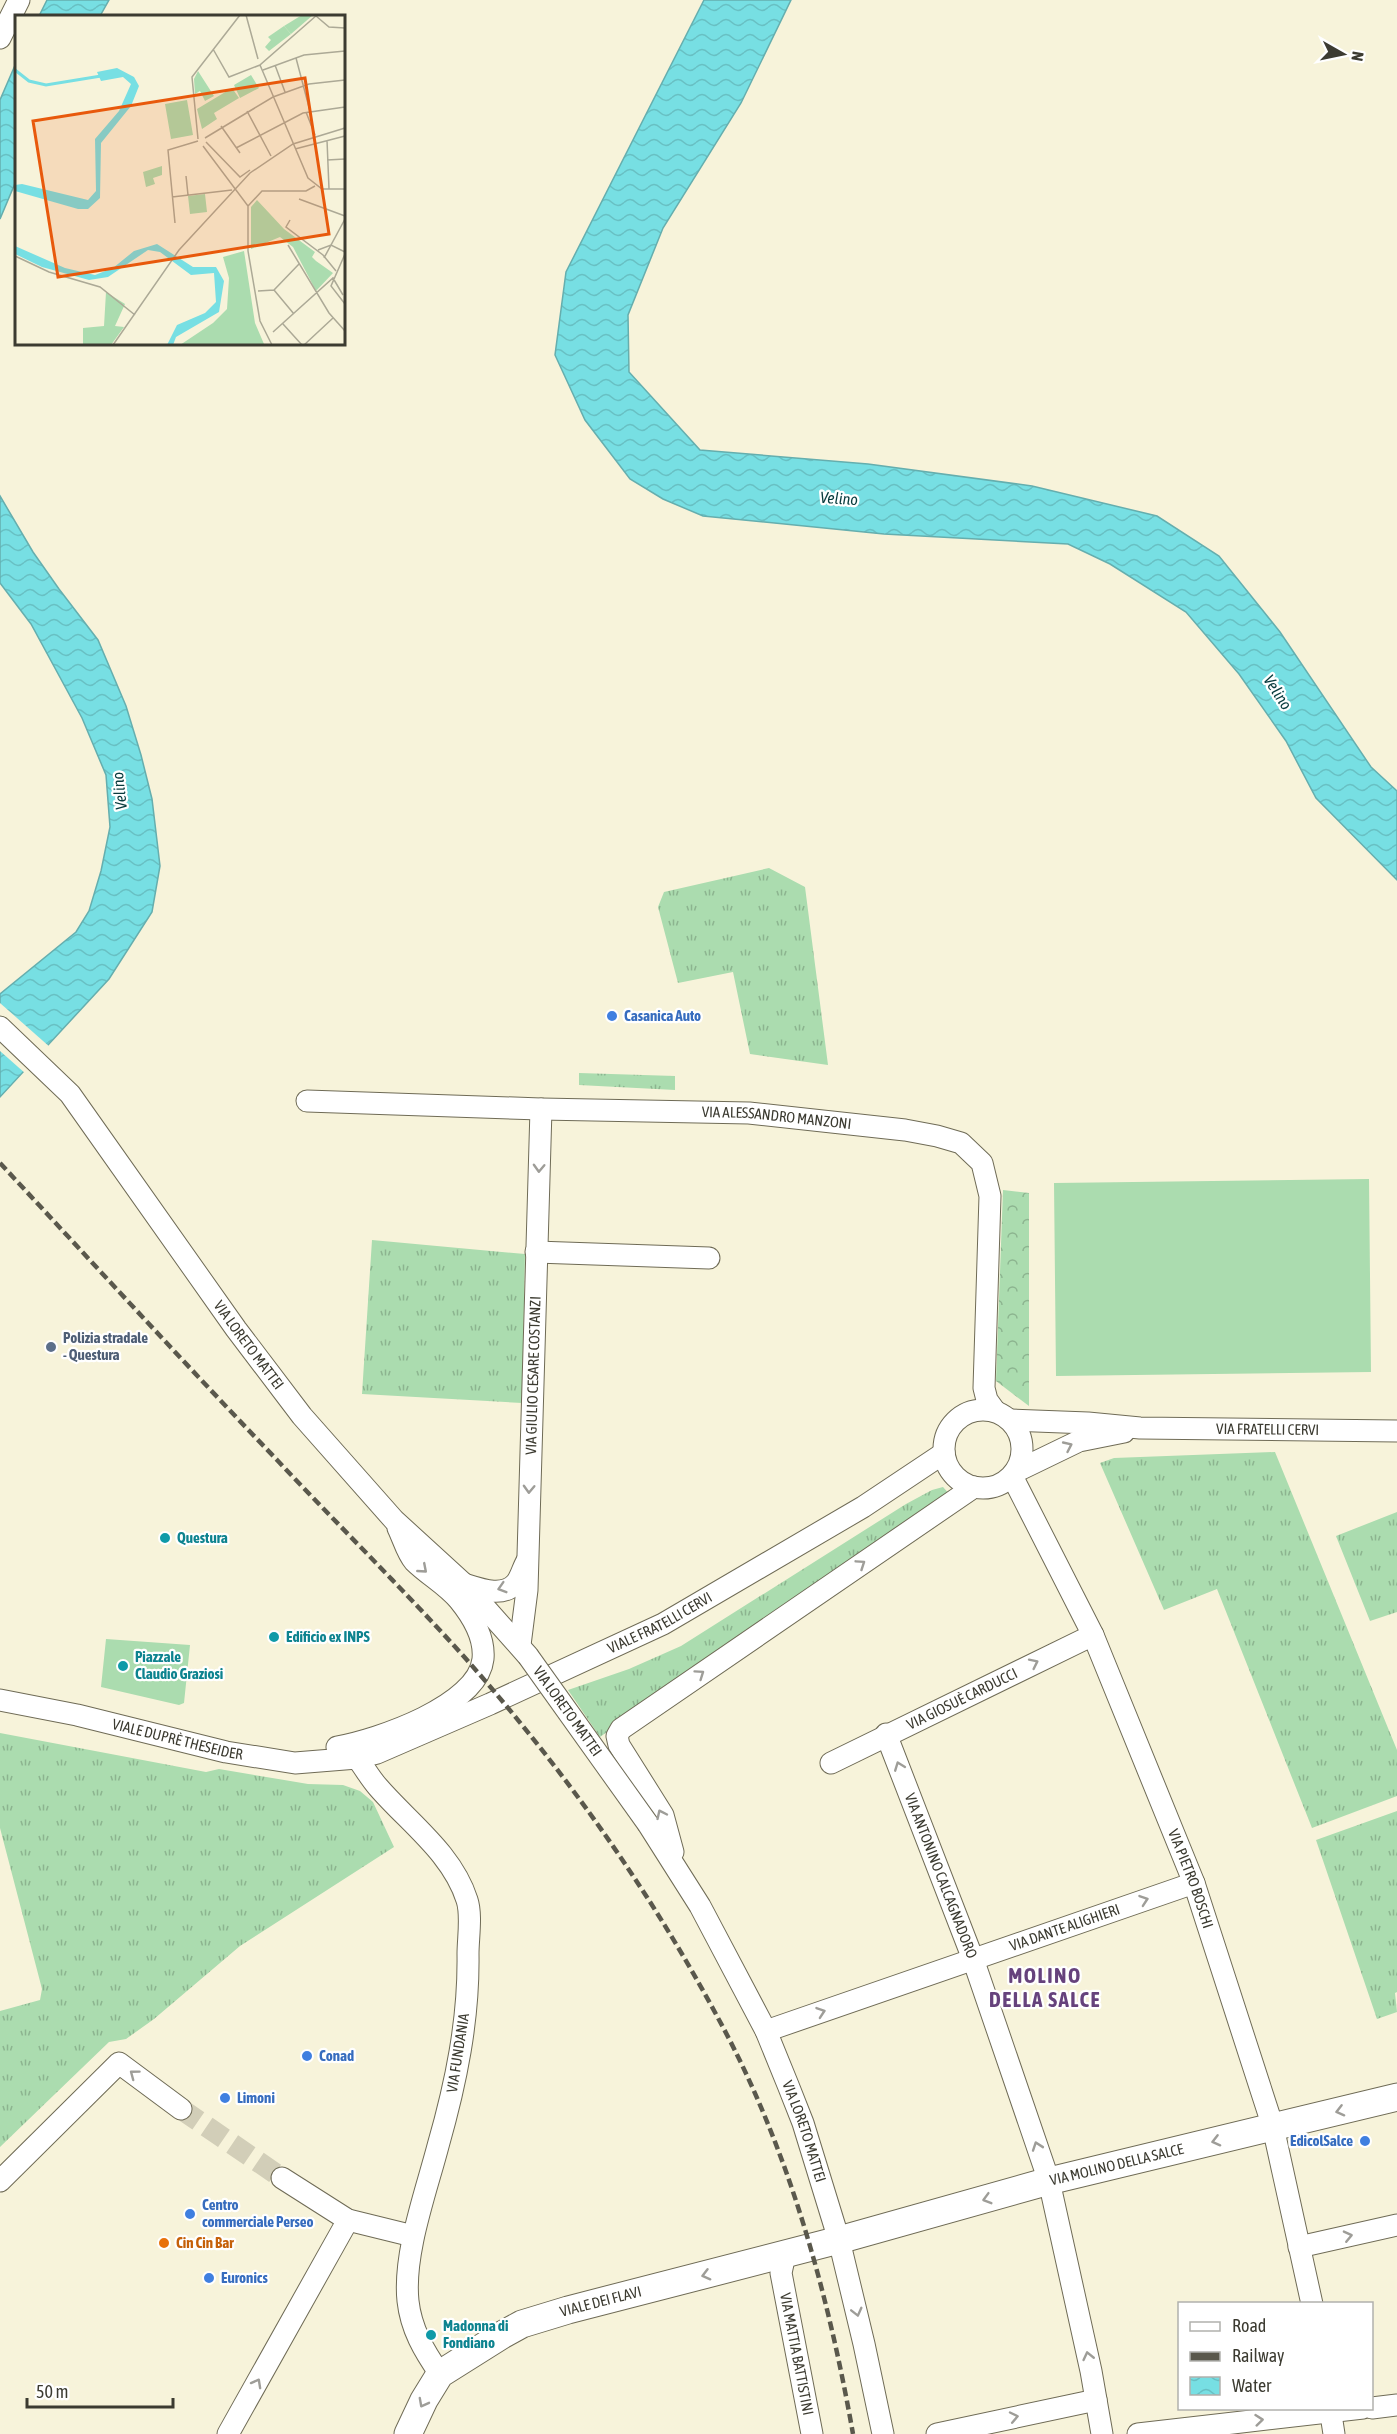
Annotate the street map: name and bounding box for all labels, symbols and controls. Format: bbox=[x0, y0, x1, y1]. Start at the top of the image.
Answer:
inset map bbox=[15, 15, 345, 345]
north arrow bbox=[1313, 24, 1373, 84]
text: N bbox=[1348, 50, 1367, 62]
water label: Velino bbox=[820, 488, 858, 508]
water label: Velino bbox=[1260, 671, 1296, 713]
water label: Velino bbox=[108, 771, 130, 811]
place label: Casanica Auto bbox=[624, 1007, 701, 1024]
marker: Casanica Auto bbox=[605, 1009, 619, 1023]
street label: VIA ALESSANDRO MANZONI bbox=[702, 1103, 852, 1132]
one-way arrow bbox=[532, 1163, 545, 1172]
street label: VIA GIULIO CESARE COSTANZI bbox=[522, 1296, 544, 1455]
street label: VIA LORETO MATTEI bbox=[211, 1297, 288, 1392]
place label: Polizia stradale - Questura bbox=[63, 1329, 148, 1363]
marker: Polizia stradale - Questura bbox=[44, 1340, 58, 1354]
street label: VIA FRATELLI CERVI bbox=[1216, 1420, 1319, 1438]
one-way arrow bbox=[1061, 1442, 1072, 1454]
one-way arrow bbox=[523, 1484, 535, 1493]
place label: Questura bbox=[177, 1529, 228, 1546]
marker: Questura bbox=[158, 1531, 172, 1545]
one-way arrow bbox=[854, 1560, 865, 1571]
one-way arrow bbox=[417, 1562, 427, 1573]
one-way arrow bbox=[498, 1581, 508, 1593]
street label: VIALE FRATELLI CERVI bbox=[605, 1588, 715, 1656]
place label: Edificio ex INPS bbox=[286, 1628, 370, 1645]
marker: Edificio ex INPS bbox=[267, 1630, 281, 1644]
place label: Piazzale Claudio Graziosi bbox=[135, 1648, 223, 1682]
marker: Piazzale Claudio Graziosi bbox=[116, 1659, 130, 1673]
one-way arrow bbox=[1028, 1659, 1039, 1671]
street label: VIA LORETO MATTEI bbox=[530, 1663, 606, 1759]
street label: VIA GIOSUÈ CARDUCCI bbox=[904, 1664, 1020, 1733]
one-way arrow bbox=[693, 1670, 704, 1681]
street label: VIALE DUPRÈ THESEIDER bbox=[111, 1715, 245, 1763]
one-way arrow bbox=[893, 1761, 906, 1771]
street label: VIA ANTONINO CALCAGNADORO bbox=[902, 1791, 981, 1961]
one-way arrow bbox=[656, 1810, 668, 1821]
street label: VIA PIETRO BOSCHI bbox=[1165, 1826, 1217, 1930]
one-way arrow bbox=[1138, 1894, 1149, 1907]
street label: VIA DANTE ALIGHIERI bbox=[1007, 1900, 1122, 1954]
district label: MOLINO DELLA SALCE bbox=[989, 1963, 1101, 2011]
one-way arrow bbox=[815, 2007, 826, 2019]
street label: VIA FUNDANIA bbox=[443, 2011, 472, 2094]
place label: Conad bbox=[319, 2047, 354, 2064]
marker: Conad bbox=[300, 2049, 314, 2063]
one-way arrow bbox=[130, 2071, 141, 2082]
street label: VIA LORETO MATTEI bbox=[779, 2078, 830, 2184]
place label: Limoni bbox=[237, 2089, 275, 2106]
marker: Limoni bbox=[218, 2091, 232, 2105]
one-way arrow bbox=[1335, 2104, 1345, 2117]
place label: EdicolSalce bbox=[1290, 2132, 1353, 2149]
one-way arrow bbox=[1212, 2134, 1222, 2147]
marker: EdicolSalce bbox=[1358, 2134, 1372, 2148]
street label: VIA MOLINO DELLA SALCE bbox=[1048, 2140, 1186, 2188]
one-way arrow bbox=[1032, 2141, 1045, 2152]
one-way arrow bbox=[982, 2192, 992, 2204]
place label: Centro commerciale Perseo bbox=[202, 2196, 314, 2230]
marker: Centro commerciale Perseo bbox=[183, 2207, 197, 2221]
one-way arrow bbox=[1343, 2230, 1353, 2243]
place label: Cin Cin Bar bbox=[176, 2234, 234, 2251]
marker: Cin Cin Bar bbox=[157, 2236, 171, 2250]
one-way arrow bbox=[702, 2267, 712, 2280]
place label: Euronics bbox=[221, 2269, 268, 2286]
marker: Euronics bbox=[202, 2271, 216, 2285]
street label: VIALE DEI FLAVI bbox=[558, 2282, 643, 2320]
street label: VIA MATTIA BATTISTINI bbox=[777, 2291, 817, 2416]
legend bbox=[1178, 2302, 1373, 2410]
one-way arrow bbox=[849, 2307, 862, 2317]
text: Road bbox=[1232, 2315, 1266, 2336]
place label: Madonna di Fondiano bbox=[443, 2317, 508, 2351]
marker: Madonna di Fondiano bbox=[424, 2328, 438, 2342]
text: Railway bbox=[1232, 2345, 1284, 2366]
one-way arrow bbox=[1082, 2351, 1095, 2361]
scale bar bbox=[27, 2371, 172, 2409]
text: Water bbox=[1232, 2375, 1272, 2396]
one-way arrow bbox=[250, 2379, 261, 2389]
text: 50 m bbox=[36, 2381, 68, 2402]
one-way arrow bbox=[419, 2397, 430, 2408]
one-way arrow bbox=[1009, 2412, 1019, 2425]
one-way arrow bbox=[1254, 2415, 1263, 2427]

